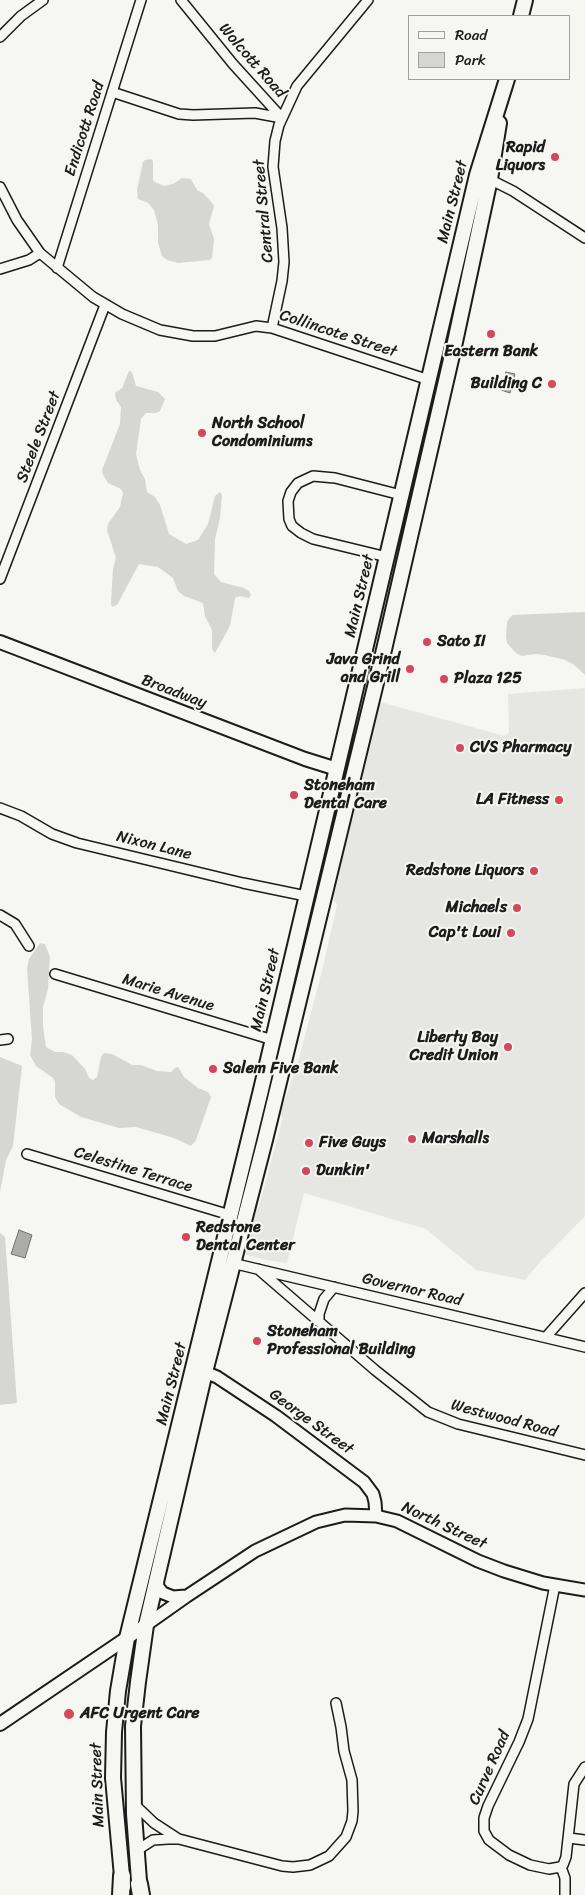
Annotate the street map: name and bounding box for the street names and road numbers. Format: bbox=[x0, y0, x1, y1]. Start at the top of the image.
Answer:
street label: Wolcott Road bbox=[214, 20, 290, 102]
street label: Endicott Road bbox=[61, 79, 109, 179]
street label: Central Street bbox=[250, 159, 278, 263]
street label: Main Street bbox=[433, 159, 473, 245]
street label: Collincote Street bbox=[277, 306, 399, 362]
street label: Steele Street bbox=[13, 389, 65, 485]
street label: Main Street bbox=[341, 553, 379, 639]
street label: Broadway bbox=[139, 671, 209, 713]
street label: Nixon Lane bbox=[114, 827, 194, 865]
street label: Main Street bbox=[247, 947, 285, 1033]
street label: Marie Avenue bbox=[120, 970, 216, 1016]
street label: Celestine Terrace bbox=[71, 1143, 195, 1197]
street label: Governor Road bbox=[360, 1269, 464, 1311]
street label: Main Street bbox=[152, 1341, 192, 1427]
street label: George Street bbox=[265, 1385, 357, 1459]
street label: Westwood Road bbox=[449, 1396, 559, 1442]
street label: North Street bbox=[398, 1498, 490, 1554]
street label: Curve Road bbox=[465, 1728, 515, 1808]
street label: Main Street bbox=[87, 1742, 109, 1828]

